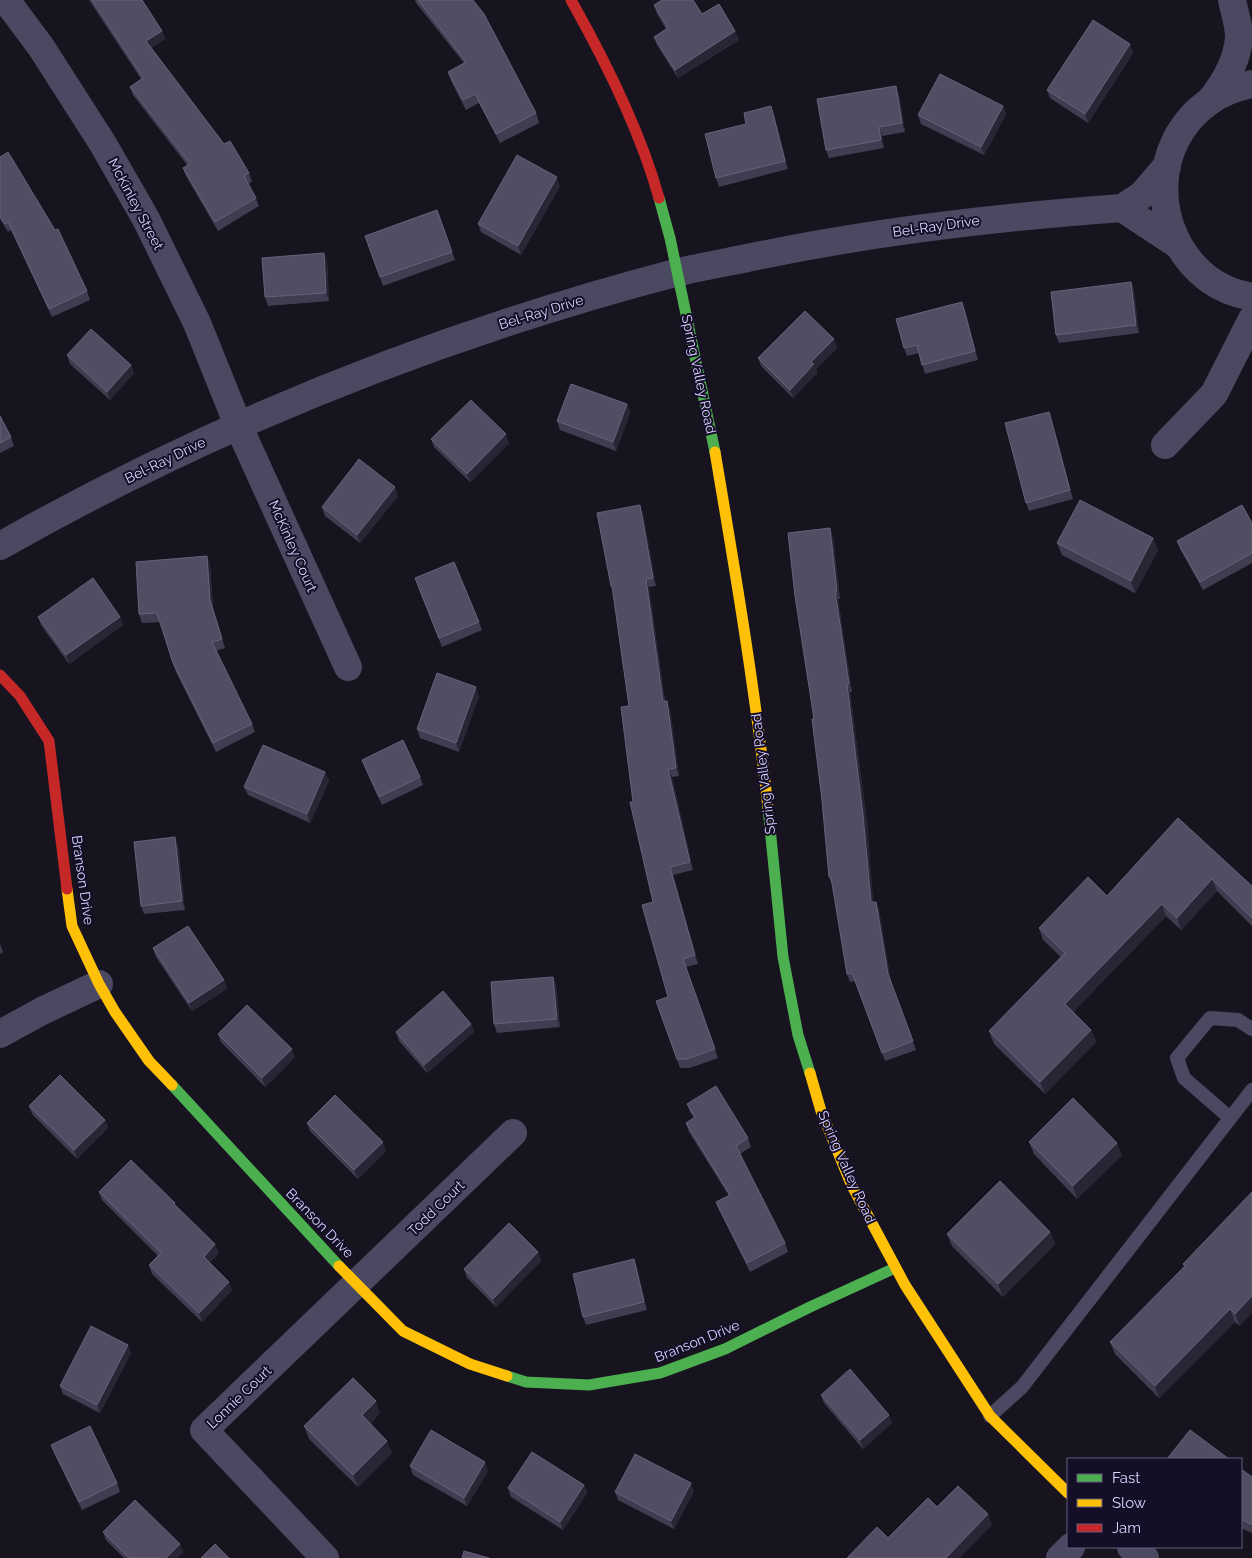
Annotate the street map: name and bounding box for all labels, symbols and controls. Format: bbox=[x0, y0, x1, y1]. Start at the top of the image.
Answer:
street label: McKinley Street bbox=[105, 155, 167, 253]
street label: Bel-Ray Drive bbox=[891, 212, 981, 240]
street label: Bel-Ray Drive bbox=[497, 292, 585, 332]
street label: Spring Valley Road bbox=[679, 313, 719, 435]
street label: Bel-Ray Drive bbox=[122, 434, 208, 486]
street label: McKinley Court bbox=[266, 498, 320, 595]
street label: Spring Valley Road bbox=[748, 713, 778, 835]
street label: Branson Drive bbox=[69, 834, 97, 926]
street label: Spring Valley Road bbox=[815, 1108, 879, 1226]
street label: Todd Court bbox=[404, 1177, 468, 1239]
street label: Branson Drive bbox=[283, 1185, 357, 1261]
street label: Branson Drive bbox=[652, 1317, 742, 1365]
street label: Lonnie Court bbox=[203, 1362, 275, 1432]
legend bbox=[1067, 1458, 1242, 1548]
text: Fast bbox=[1112, 1469, 1140, 1487]
text: Slow bbox=[1112, 1494, 1146, 1512]
text: Jam bbox=[1112, 1519, 1141, 1537]

